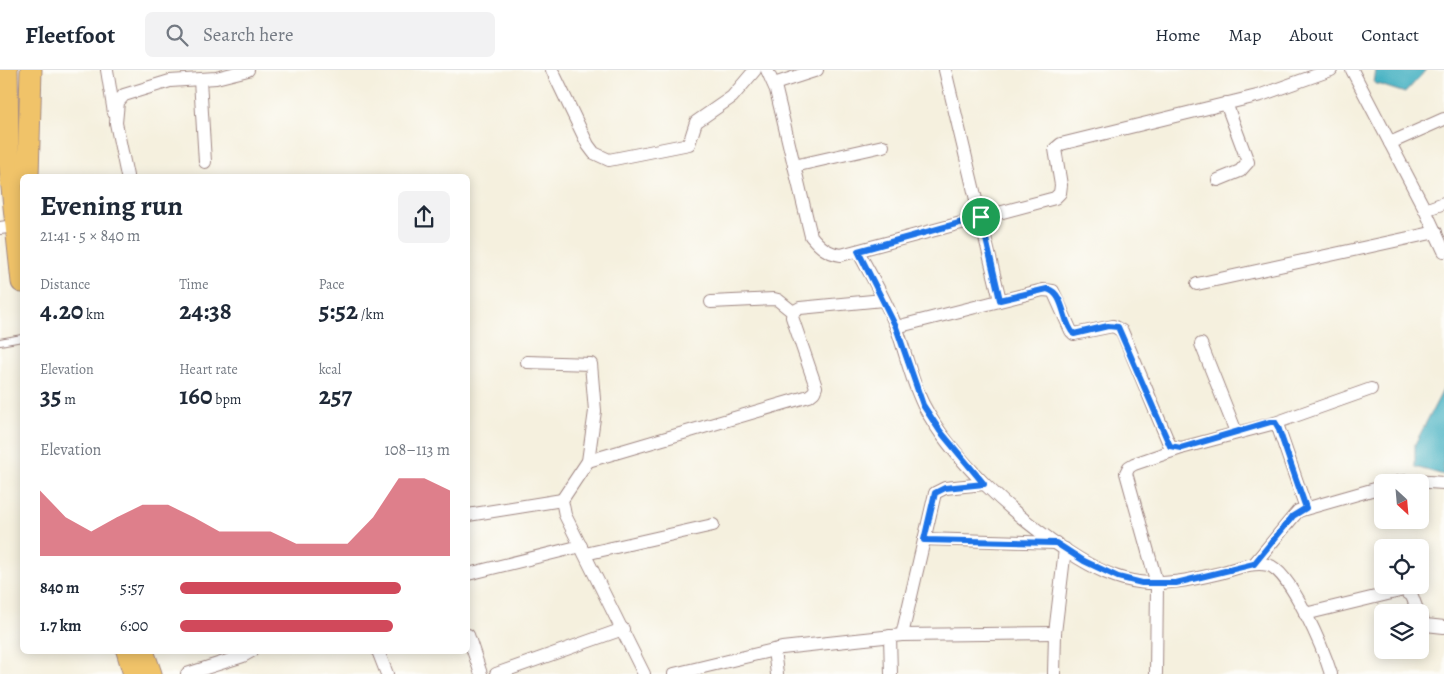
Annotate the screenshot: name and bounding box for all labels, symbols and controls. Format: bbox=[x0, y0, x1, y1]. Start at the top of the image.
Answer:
search box bbox=[145, 12, 495, 57]
text: Fleetfoot bbox=[25, 19, 115, 51]
icon: search bbox=[163, 21, 191, 49]
text: Search here bbox=[203, 22, 293, 48]
text: Home bbox=[1155, 23, 1200, 47]
text: Map bbox=[1228, 23, 1261, 47]
text: About bbox=[1289, 23, 1333, 47]
text: Contact bbox=[1361, 23, 1419, 47]
text: Evening run bbox=[40, 187, 183, 225]
button: share bbox=[398, 191, 450, 243]
pin bbox=[960, 196, 1002, 238]
icon: arrive bbox=[967, 203, 995, 231]
text: 21:41 · 5 × 840 m bbox=[40, 225, 140, 247]
text: Distance bbox=[40, 275, 90, 294]
text: Time bbox=[179, 275, 208, 294]
text: Pace bbox=[319, 275, 345, 294]
text: 4.20 bbox=[40, 294, 83, 328]
text: 24:38 bbox=[179, 294, 232, 328]
text: 5:52 bbox=[319, 294, 358, 328]
text: km bbox=[83, 305, 105, 324]
text: /km bbox=[358, 305, 384, 324]
text: Elevation bbox=[40, 360, 94, 379]
text: Heart rate bbox=[179, 360, 238, 379]
text: kcal bbox=[319, 360, 341, 379]
text: 35 bbox=[40, 379, 61, 413]
text: 160 bbox=[179, 379, 213, 413]
text: 257 bbox=[319, 379, 352, 413]
text: m bbox=[61, 390, 76, 409]
text: bpm bbox=[213, 390, 241, 409]
text: Elevation bbox=[40, 439, 101, 461]
text: 108–113 m bbox=[384, 439, 450, 461]
north arrow bbox=[1374, 474, 1429, 529]
map controls bbox=[1374, 474, 1429, 659]
button: locate bbox=[1374, 539, 1429, 594]
text: 840 m bbox=[40, 577, 79, 599]
text: 5:57 bbox=[120, 577, 144, 599]
button: layers bbox=[1374, 604, 1429, 659]
text: 1.7 km bbox=[40, 615, 81, 637]
text: 6:00 bbox=[120, 615, 148, 637]

